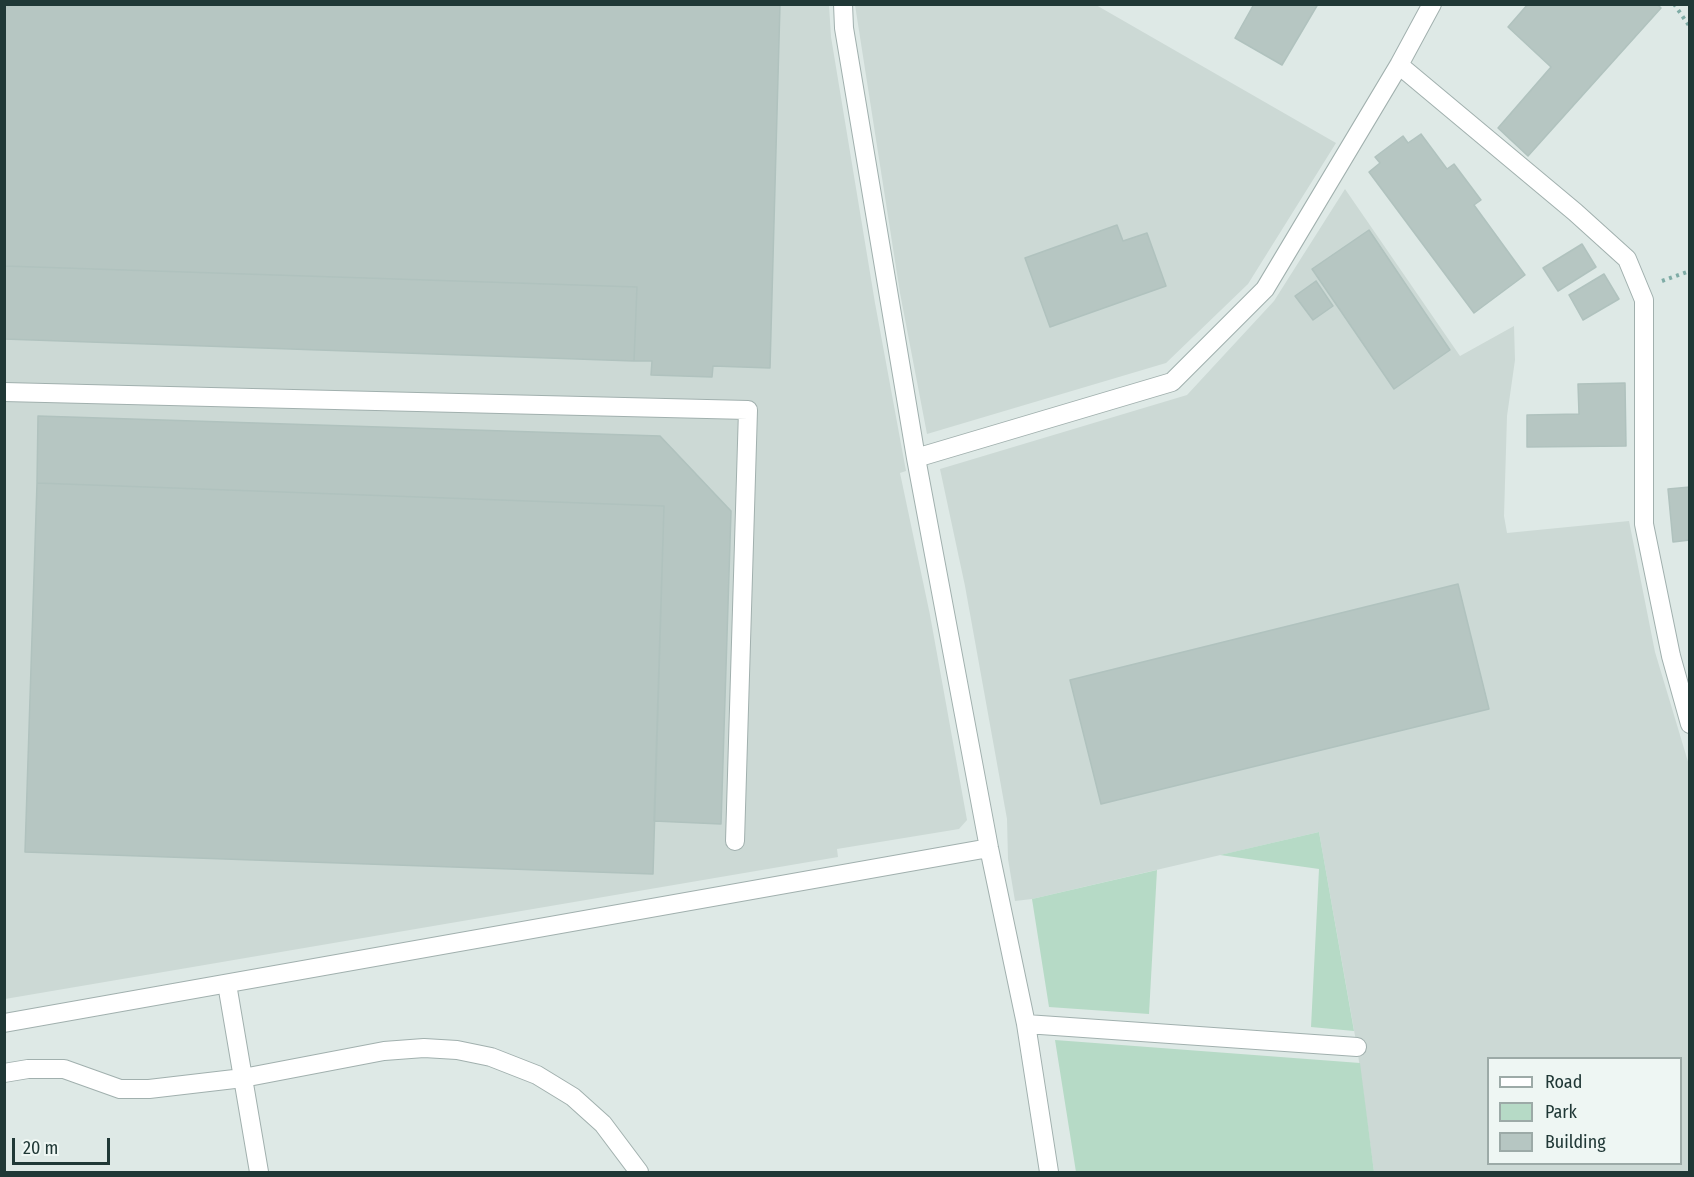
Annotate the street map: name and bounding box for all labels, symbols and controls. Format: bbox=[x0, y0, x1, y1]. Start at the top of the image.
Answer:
legend bbox=[1487, 1057, 1682, 1165]
text: Road bbox=[1545, 1071, 1582, 1093]
text: Park bbox=[1545, 1101, 1577, 1123]
scale bar bbox=[15, 1126, 112, 1164]
text: Building bbox=[1545, 1131, 1606, 1153]
text: 20 m bbox=[23, 1137, 58, 1159]

